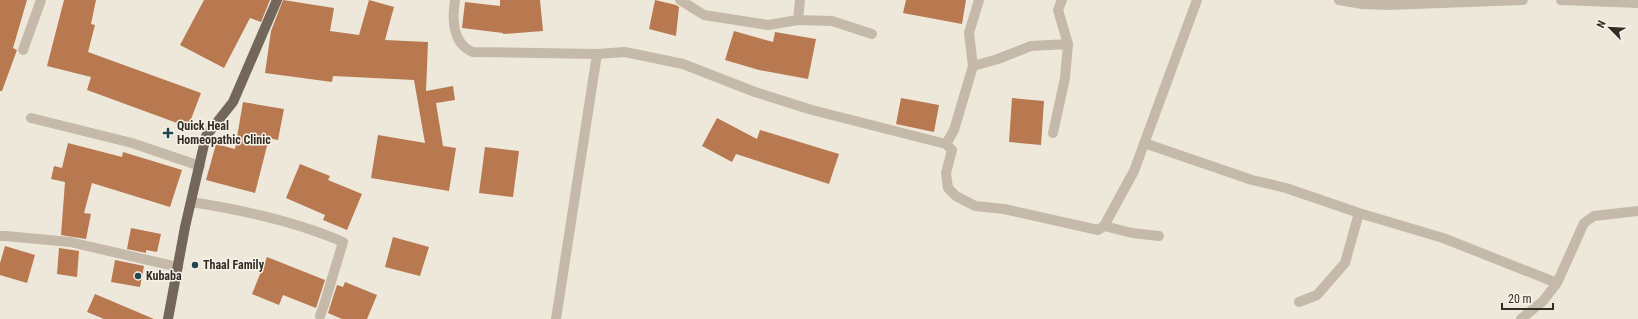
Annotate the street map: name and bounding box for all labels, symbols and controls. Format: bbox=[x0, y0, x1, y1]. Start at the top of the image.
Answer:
north arrow bbox=[1590, 8, 1630, 48]
text: N bbox=[1594, 18, 1609, 30]
place label: Quick Heal Homeopathic Clinic bbox=[177, 119, 271, 147]
marker: Quick Heal Homeopathic Clinic bbox=[162, 127, 174, 139]
place label: Thaal Family bbox=[203, 258, 265, 272]
marker: Thaal Family bbox=[190, 260, 200, 270]
place label: Kubaba bbox=[146, 269, 182, 283]
marker: Kubaba bbox=[133, 271, 143, 281]
scale bar bbox=[1502, 285, 1553, 311]
text: 20 m bbox=[1508, 292, 1532, 306]

